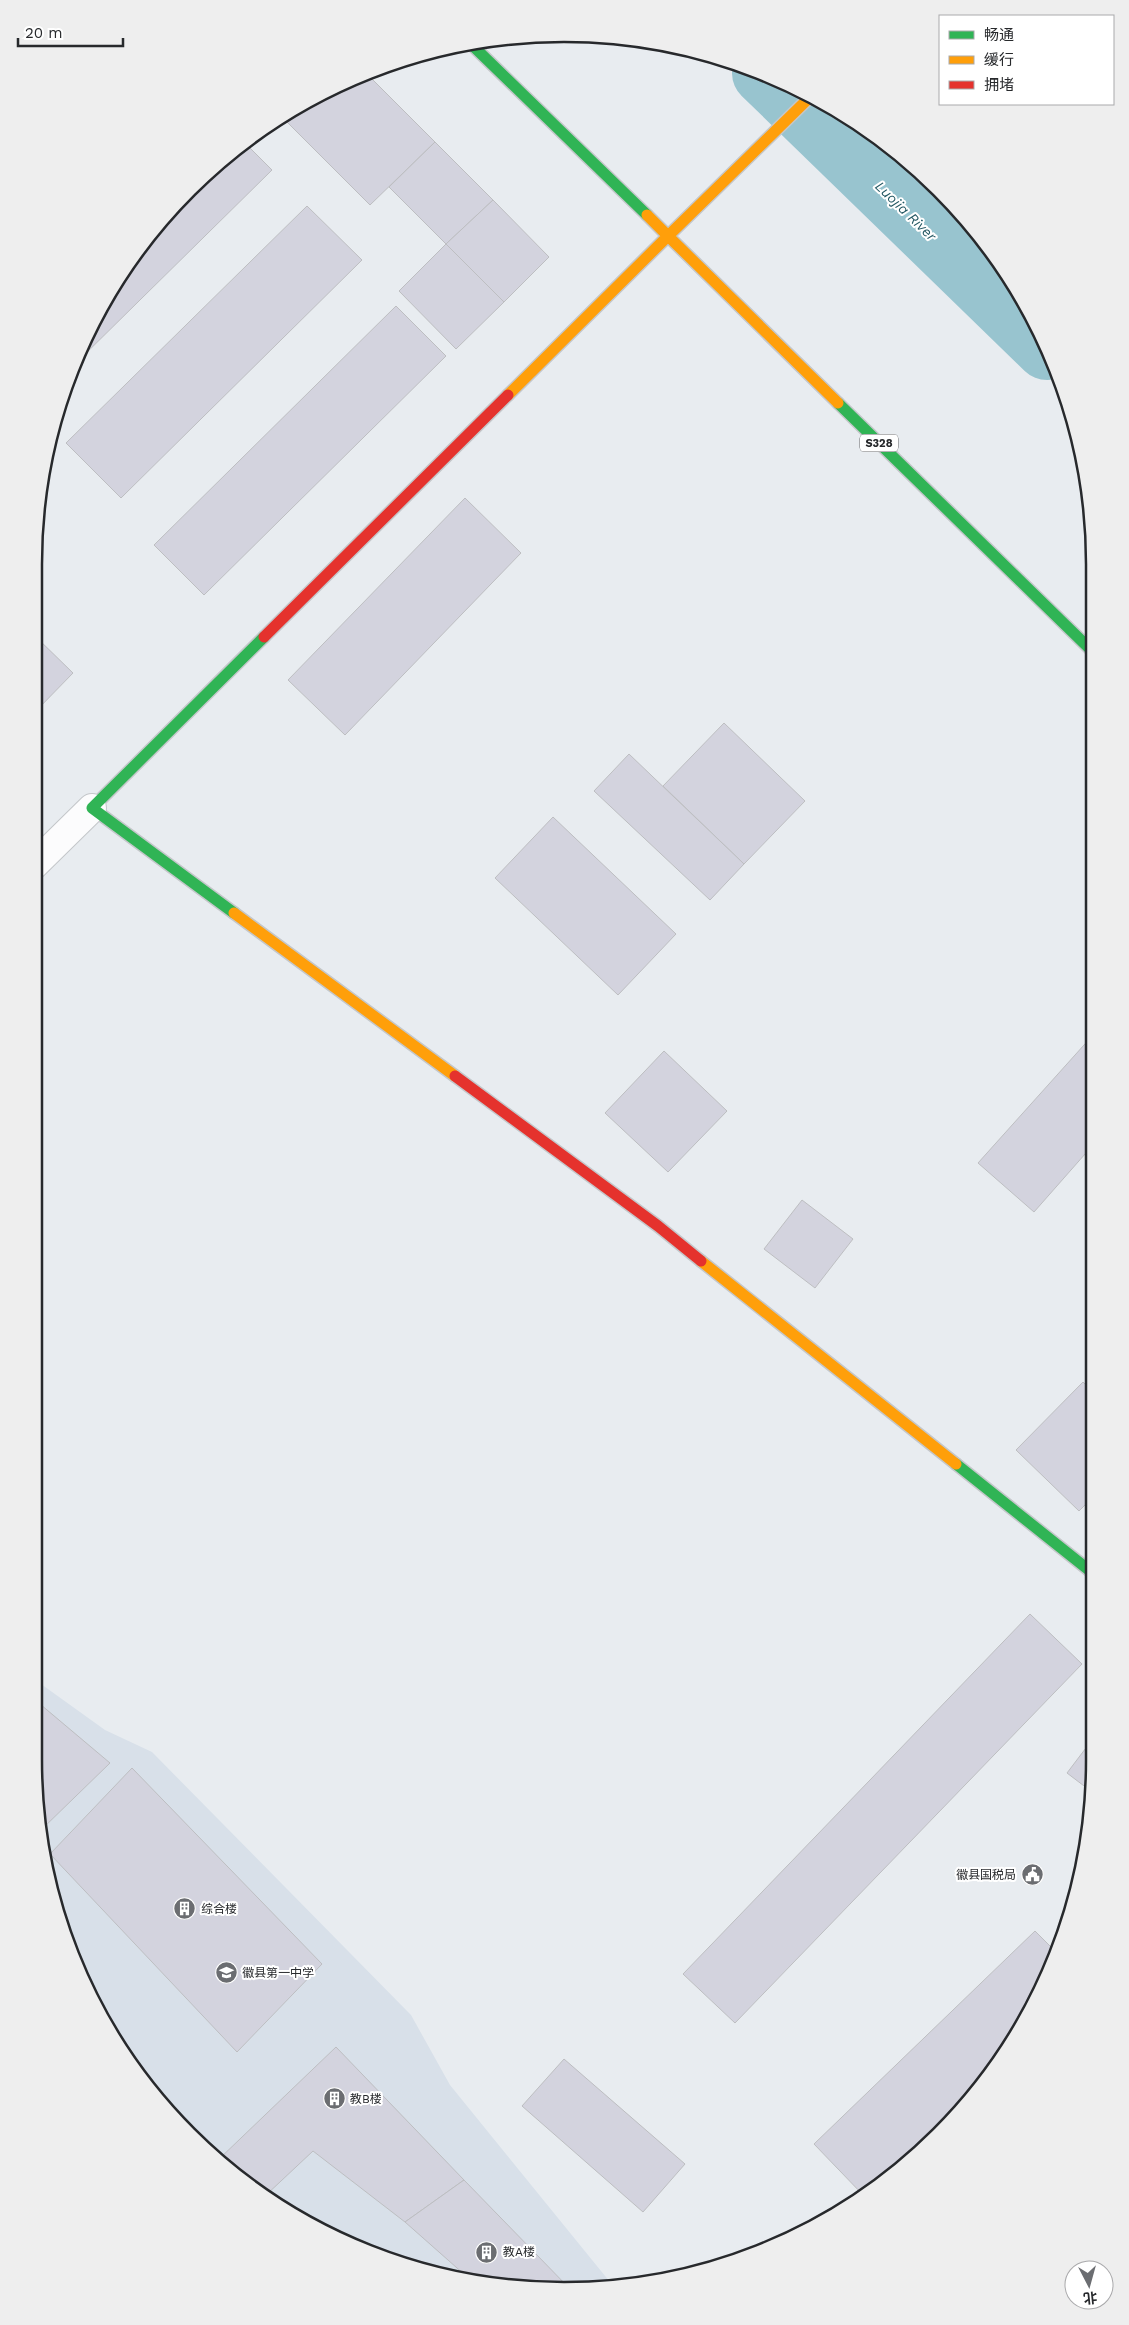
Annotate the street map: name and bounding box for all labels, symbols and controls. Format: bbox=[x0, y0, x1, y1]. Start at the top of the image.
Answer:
scale bar bbox=[18, 15, 122, 47]
legend bbox=[939, 15, 1114, 105]
text: 20 m bbox=[25, 24, 63, 42]
text: 畅通 bbox=[984, 26, 1014, 44]
text: 缓行 bbox=[984, 51, 1014, 69]
text: 拥堵 bbox=[984, 76, 1014, 94]
water label: Luojia River bbox=[872, 178, 940, 244]
road number: S328 bbox=[860, 434, 898, 452]
public building icon: 徽县国税局 bbox=[1020, 1863, 1044, 1887]
place label: 徽县国税局 bbox=[956, 1868, 1016, 1882]
building icon: 综合楼 bbox=[173, 1897, 197, 1921]
place label: 综合楼 bbox=[201, 1902, 237, 1916]
school or university icon: 徽县第一中学 bbox=[214, 1961, 238, 1985]
place label: 徽县第一中学 bbox=[242, 1966, 314, 1980]
building icon: 教B楼 bbox=[322, 2087, 346, 2111]
place label: 教B楼 bbox=[350, 2092, 382, 2106]
building icon: 教A楼 bbox=[475, 2240, 499, 2264]
place label: 教A楼 bbox=[503, 2245, 535, 2259]
north arrow bbox=[1064, 2260, 1114, 2310]
text: 北 bbox=[1083, 2289, 1098, 2307]

